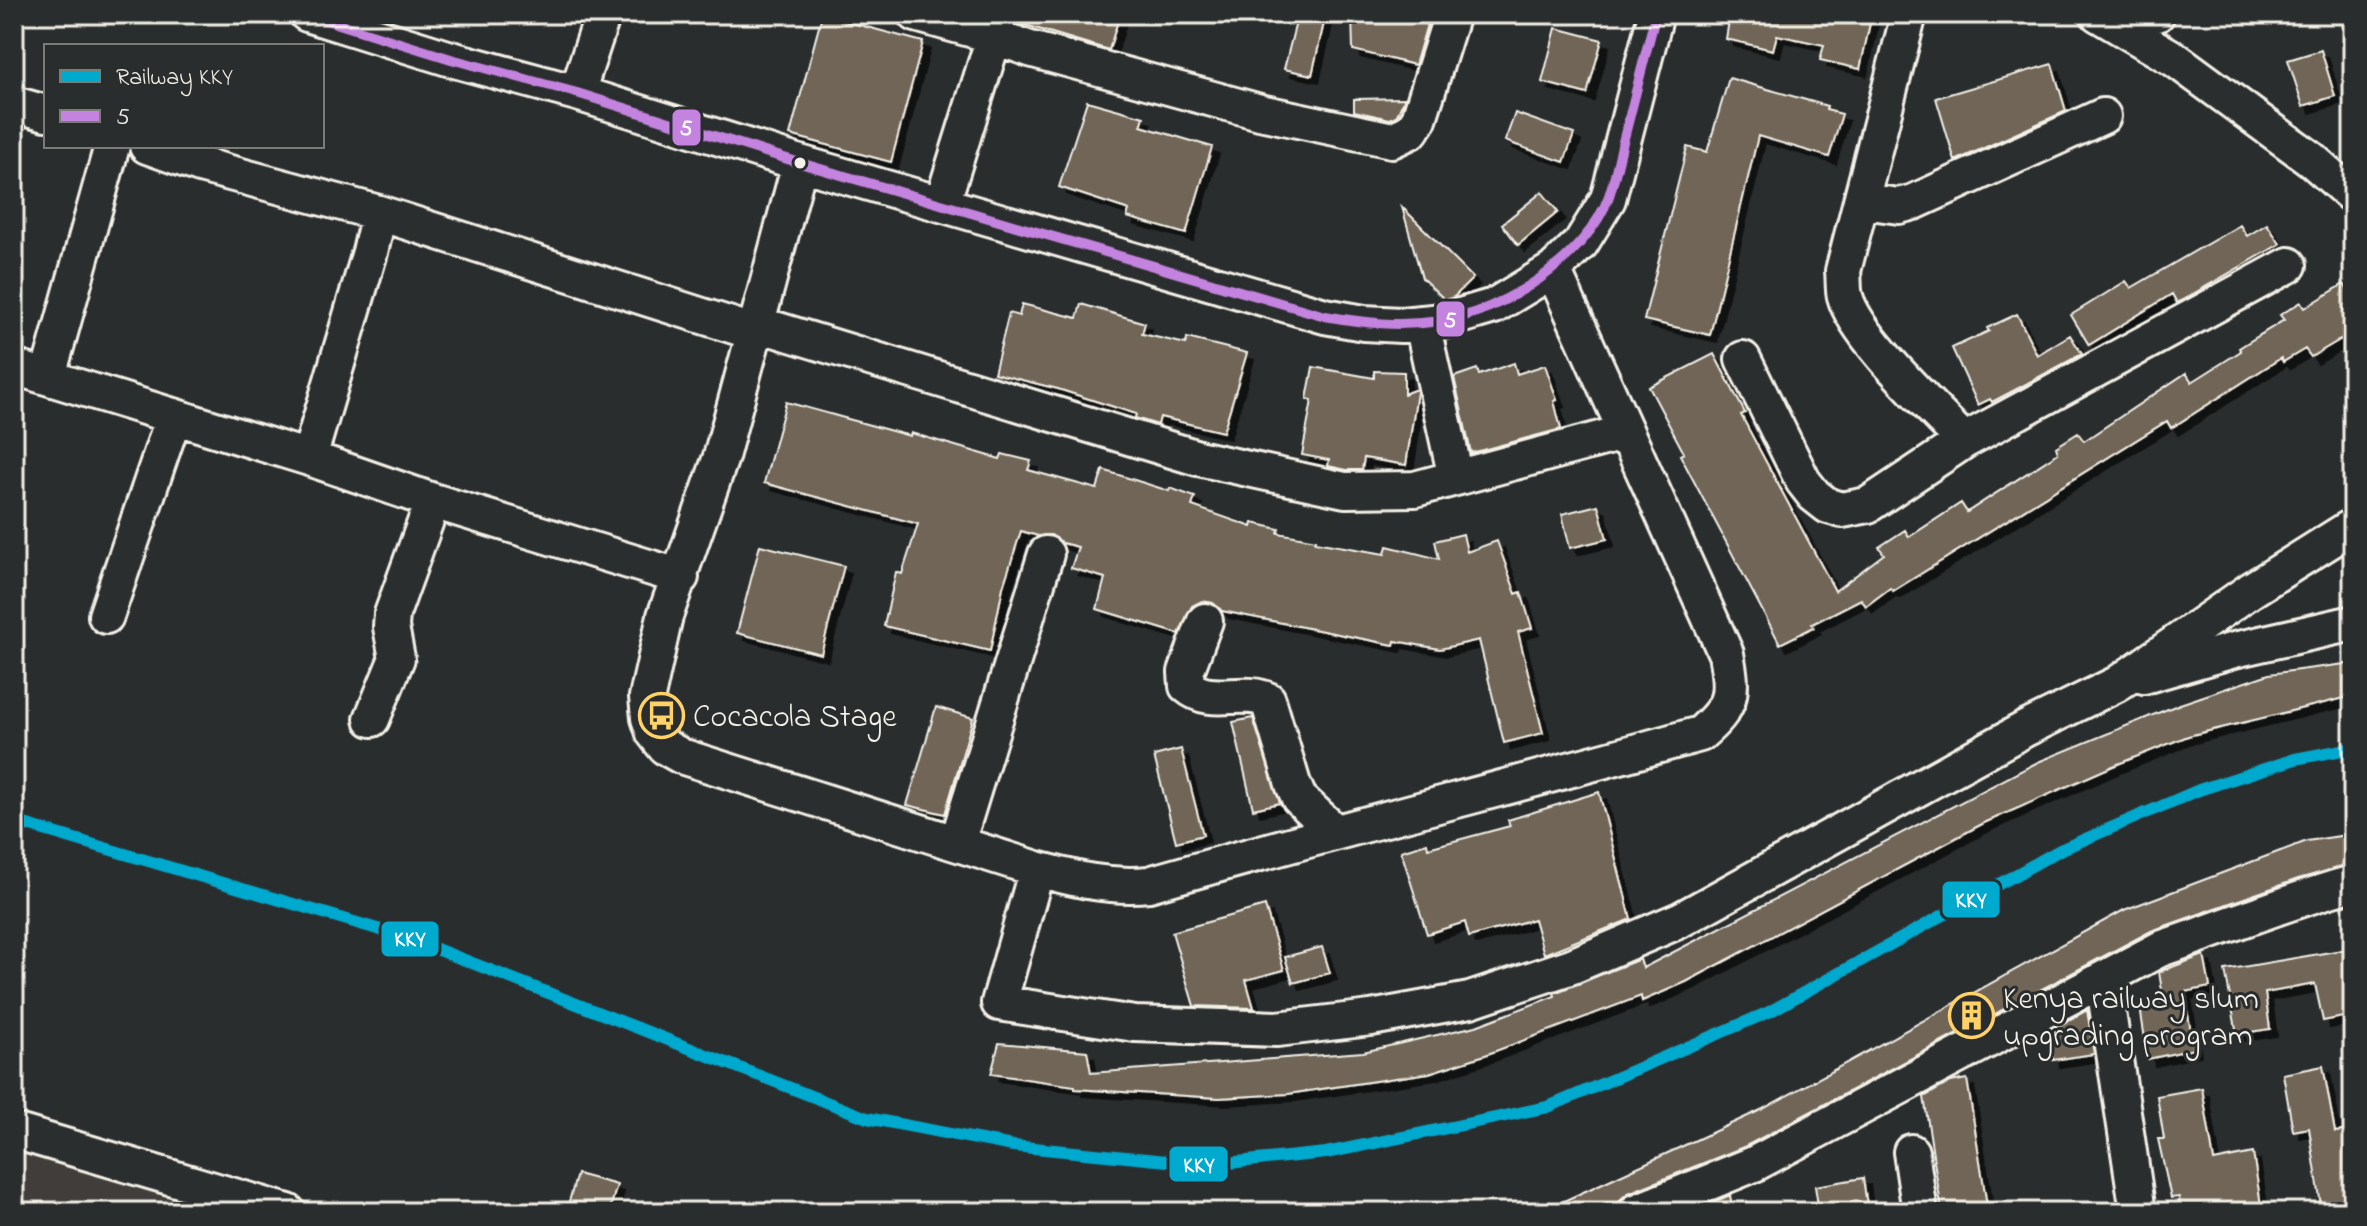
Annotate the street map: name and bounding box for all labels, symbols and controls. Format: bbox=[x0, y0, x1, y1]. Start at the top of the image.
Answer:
legend bbox=[44, 44, 324, 148]
text: Railway KKY bbox=[116, 61, 233, 97]
text: 5 bbox=[116, 101, 130, 136]
line badge: 5 bbox=[671, 108, 702, 147]
text: 5 bbox=[680, 114, 693, 146]
unlabelled marker bbox=[792, 155, 808, 171]
line badge: 5 bbox=[1435, 300, 1466, 338]
text: 5 bbox=[1444, 306, 1457, 338]
bus stop icon: Cocacola Stage bbox=[638, 691, 686, 739]
place label: Cocacola Stage bbox=[693, 695, 897, 742]
line badge: KKY bbox=[1941, 880, 2001, 919]
text: KKY bbox=[1955, 886, 1988, 918]
line badge: KKY bbox=[380, 920, 440, 958]
text: KKY bbox=[394, 925, 427, 957]
place label: Kenya railway slum upgrading program bbox=[2003, 977, 2259, 1061]
building icon: Kenya railway slum upgrading program bbox=[1948, 991, 1996, 1039]
line badge: KKY bbox=[1168, 1145, 1229, 1183]
text: KKY bbox=[1183, 1151, 1216, 1183]

